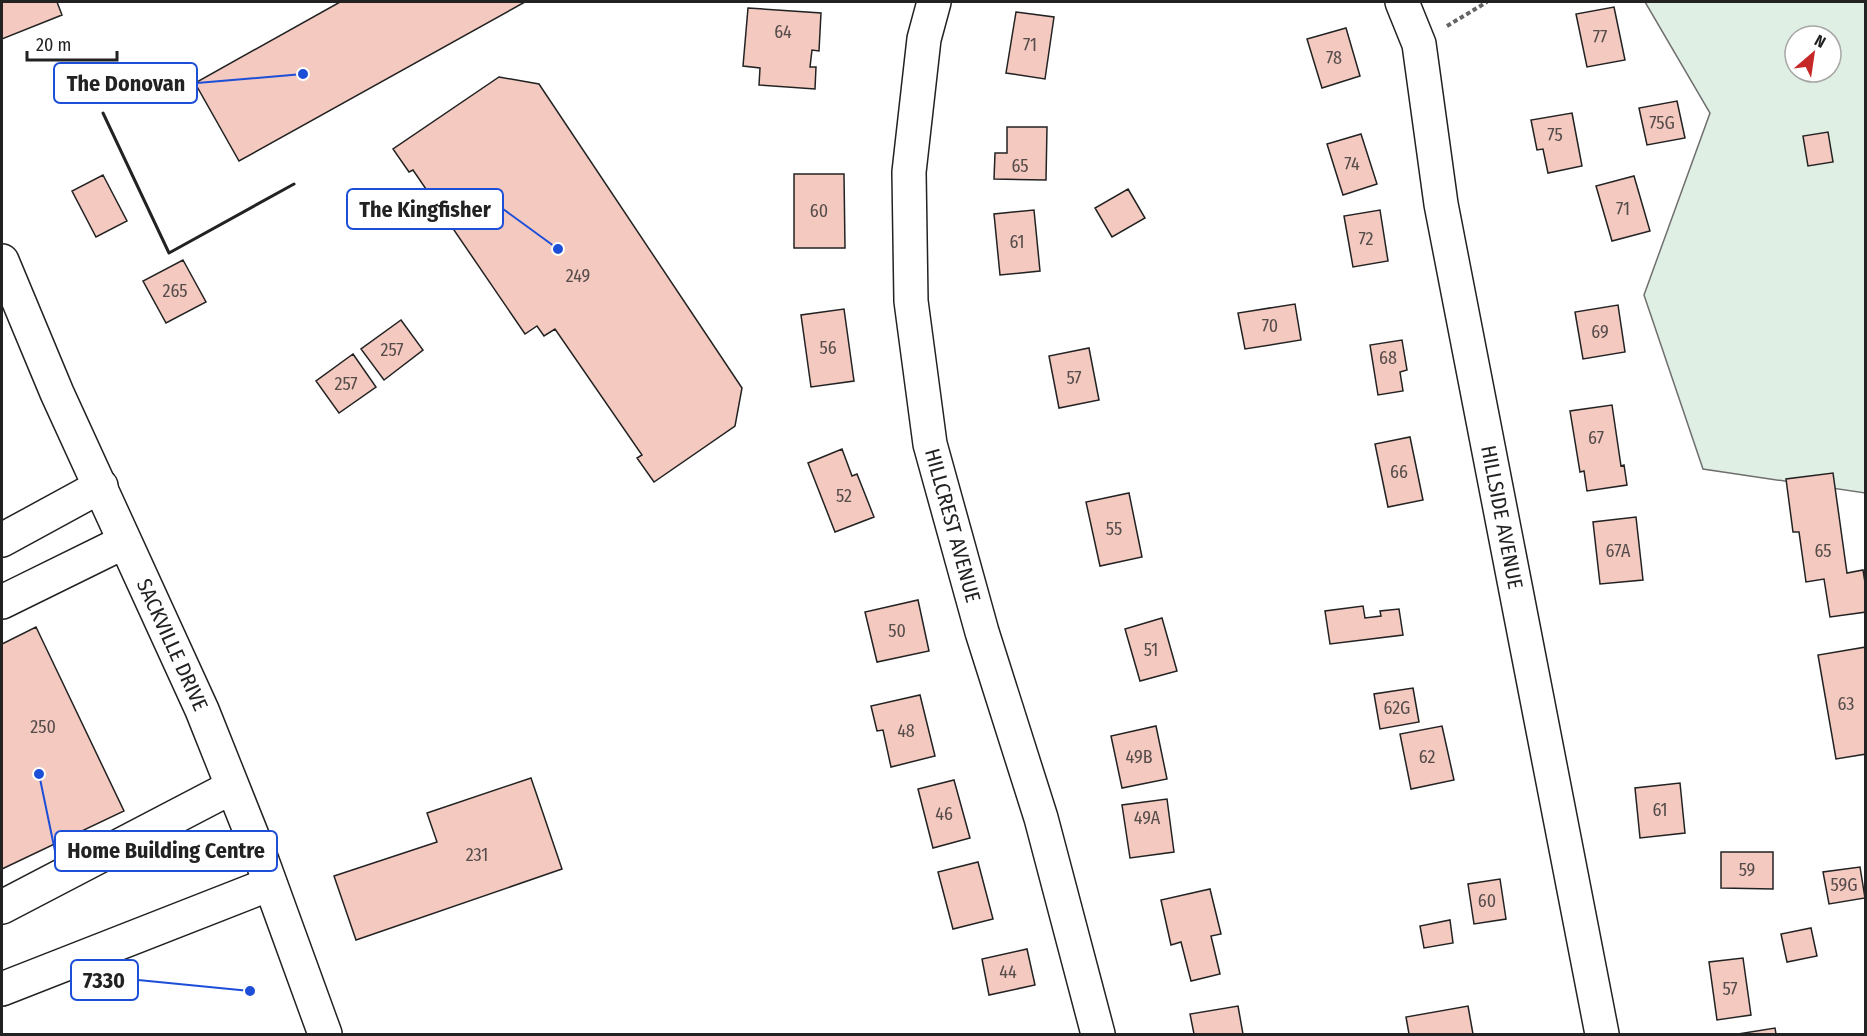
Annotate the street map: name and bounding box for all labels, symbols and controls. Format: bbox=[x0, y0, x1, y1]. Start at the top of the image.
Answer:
house number: 64 bbox=[774, 21, 792, 43]
scale bar bbox=[27, 24, 117, 62]
north arrow bbox=[1783, 24, 1843, 84]
house number: 77 bbox=[1593, 26, 1607, 48]
text: N bbox=[1811, 31, 1829, 52]
text: 20 m bbox=[36, 34, 71, 56]
house number: 71 bbox=[1023, 34, 1037, 56]
house number: 78 bbox=[1326, 47, 1342, 69]
callout: The Donovan bbox=[54, 63, 197, 103]
text: The Donovan bbox=[67, 70, 185, 97]
house number: 75G bbox=[1649, 112, 1675, 134]
house number: 75 bbox=[1547, 124, 1563, 146]
house number: 74 bbox=[1344, 153, 1360, 175]
house number: 65 bbox=[1011, 155, 1029, 177]
callout: The Kingfisher bbox=[347, 189, 503, 229]
text: The Kingfisher bbox=[359, 196, 492, 223]
house number: 71 bbox=[1616, 198, 1630, 220]
house number: 60 bbox=[810, 200, 828, 222]
house number: 72 bbox=[1358, 228, 1374, 250]
house number: 61 bbox=[1009, 231, 1025, 253]
house number: 249 bbox=[566, 265, 590, 287]
house number: 265 bbox=[162, 280, 188, 302]
house number: 70 bbox=[1262, 315, 1278, 337]
house number: 69 bbox=[1591, 321, 1609, 343]
house number: 56 bbox=[819, 337, 837, 359]
house number: 257 bbox=[380, 339, 404, 361]
house number: 68 bbox=[1379, 347, 1397, 369]
house number: 57 bbox=[1066, 367, 1082, 389]
house number: 257 bbox=[334, 373, 358, 395]
house number: 67 bbox=[1588, 427, 1604, 449]
street label: HILLSIDE AVENUE bbox=[1475, 443, 1528, 592]
street label: HILLCREST AVENUE bbox=[919, 446, 986, 606]
house number: 66 bbox=[1390, 461, 1408, 483]
house number: 52 bbox=[836, 485, 852, 507]
house number: 55 bbox=[1106, 518, 1122, 540]
house number: 67A bbox=[1606, 540, 1631, 562]
house number: 65 bbox=[1814, 540, 1832, 562]
street label: SACKVILLE DRIVE bbox=[131, 575, 214, 715]
house number: 50 bbox=[888, 620, 906, 642]
house number: 51 bbox=[1144, 639, 1158, 661]
house number: 63 bbox=[1838, 693, 1854, 715]
house number: 62G bbox=[1384, 697, 1410, 719]
house number: 250 bbox=[30, 716, 56, 738]
house number: 48 bbox=[897, 720, 915, 742]
house number: 49B bbox=[1126, 746, 1153, 768]
house number: 62 bbox=[1419, 746, 1435, 768]
house number: 61 bbox=[1652, 799, 1668, 821]
house number: 46 bbox=[935, 803, 953, 825]
house number: 49A bbox=[1134, 807, 1161, 829]
callout: Home Building Centre bbox=[55, 831, 277, 871]
text: Home Building Centre bbox=[67, 837, 265, 864]
house number: 231 bbox=[466, 844, 488, 866]
house number: 59 bbox=[1739, 859, 1755, 881]
house number: 59G bbox=[1830, 874, 1858, 896]
house number: 60 bbox=[1478, 890, 1496, 912]
callout: 7330 bbox=[71, 960, 138, 1000]
house number: 44 bbox=[999, 961, 1017, 983]
text: 7330 bbox=[83, 967, 125, 994]
house number: 57 bbox=[1722, 978, 1738, 1000]

